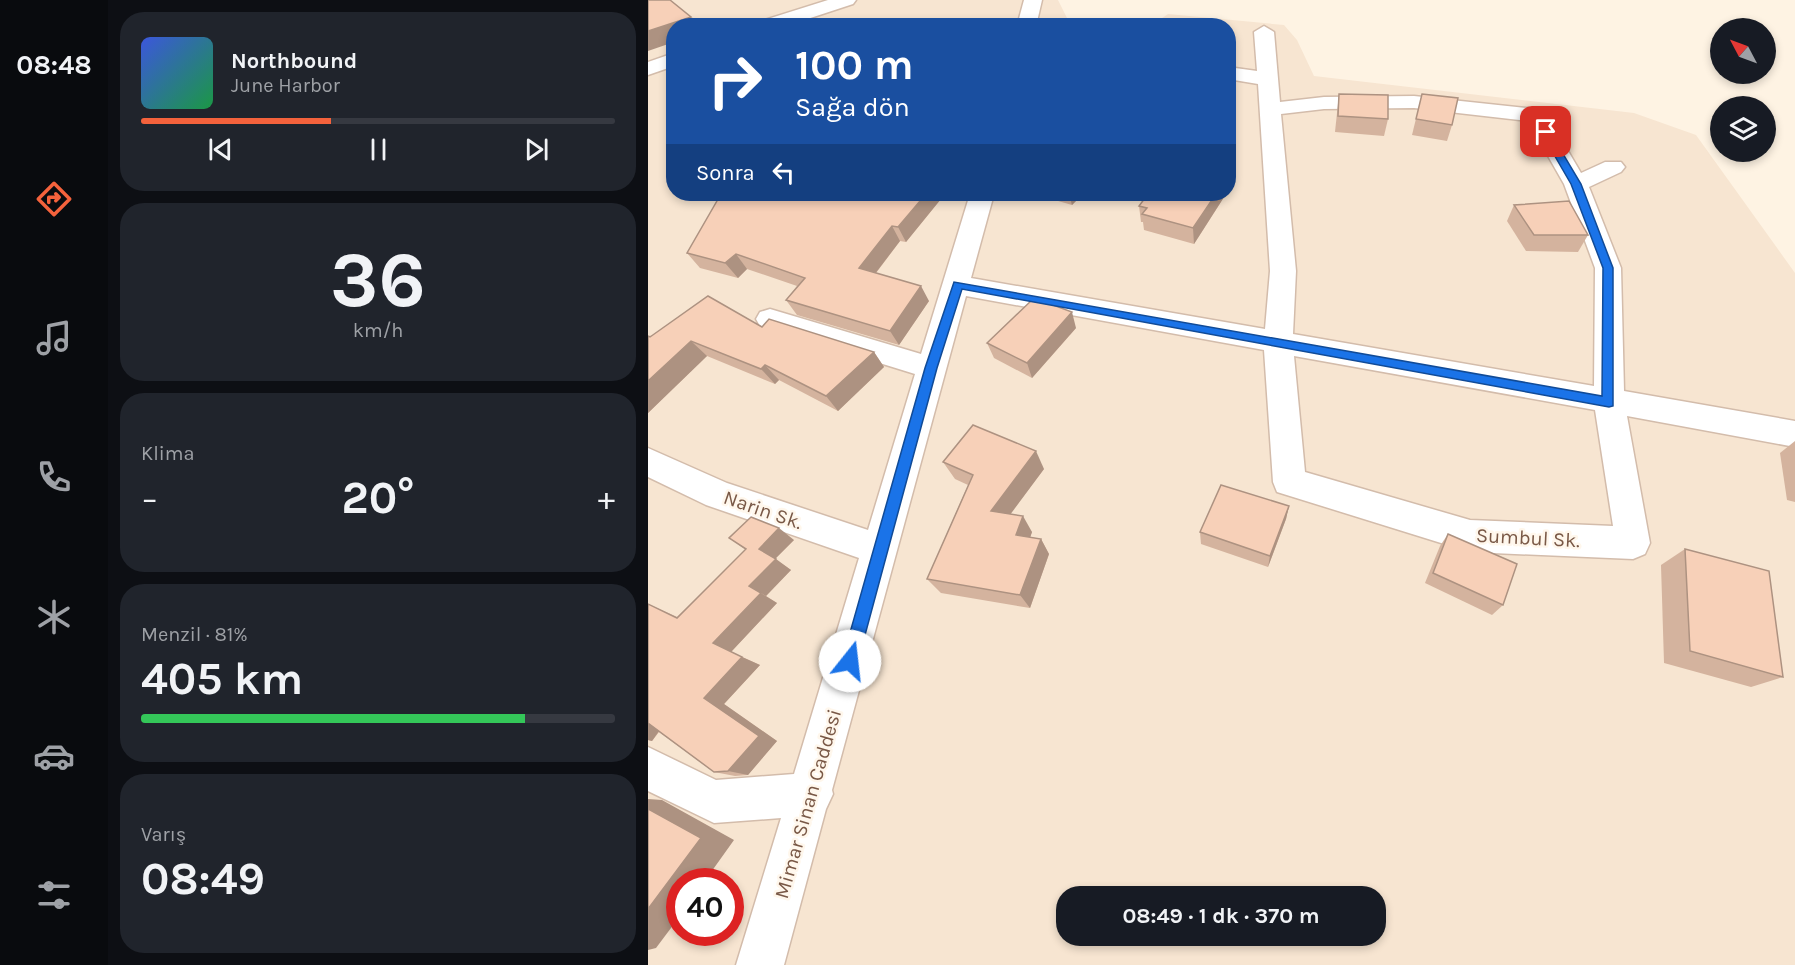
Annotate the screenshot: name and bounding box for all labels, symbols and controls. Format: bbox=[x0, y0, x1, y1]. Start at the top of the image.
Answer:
north arrow bbox=[1710, 18, 1776, 84]
map controls bbox=[1710, 18, 1776, 162]
text: 100 m bbox=[795, 40, 914, 90]
icon: right bbox=[696, 42, 774, 120]
text: Northbound bbox=[231, 48, 357, 74]
text: 08:48 bbox=[16, 49, 92, 81]
text: June Harbor bbox=[231, 74, 340, 97]
text: Sağa dön bbox=[795, 91, 910, 123]
button: layers bbox=[1710, 96, 1776, 162]
pin bbox=[1520, 106, 1571, 157]
icon: arrive bbox=[1529, 115, 1562, 148]
icon: previous bbox=[204, 133, 237, 166]
icon: pause bbox=[362, 133, 395, 166]
icon: next bbox=[520, 133, 553, 166]
icon: left bbox=[767, 156, 800, 189]
text: Sonra bbox=[696, 160, 755, 186]
icon: directions bbox=[33, 178, 75, 220]
text: 36 bbox=[330, 234, 426, 326]
icon: music bbox=[33, 317, 75, 359]
text: km/h bbox=[353, 319, 403, 342]
text: Klima bbox=[141, 442, 194, 465]
icon: phone bbox=[33, 456, 75, 498]
text: 20° bbox=[341, 472, 415, 524]
text: − bbox=[141, 479, 158, 517]
text: + bbox=[598, 479, 615, 517]
street label: Narin Sk. bbox=[721, 486, 805, 534]
street label: Sumbul Sk. bbox=[1475, 524, 1581, 552]
icon: climate bbox=[33, 596, 75, 638]
text: Menzil · 81% bbox=[141, 623, 248, 646]
position arrow bbox=[818, 629, 882, 693]
text: 405 km bbox=[141, 653, 303, 705]
street label: Mimar Sinan Caddesi bbox=[770, 706, 846, 902]
icon: car bbox=[33, 735, 75, 777]
text: Varış bbox=[141, 823, 186, 846]
text: 08:49 bbox=[141, 853, 265, 905]
speed limit sign: 40 bbox=[666, 868, 744, 946]
icon: filters bbox=[33, 874, 75, 916]
text: 08:49 · 1 dk · 370 m bbox=[1122, 903, 1320, 929]

